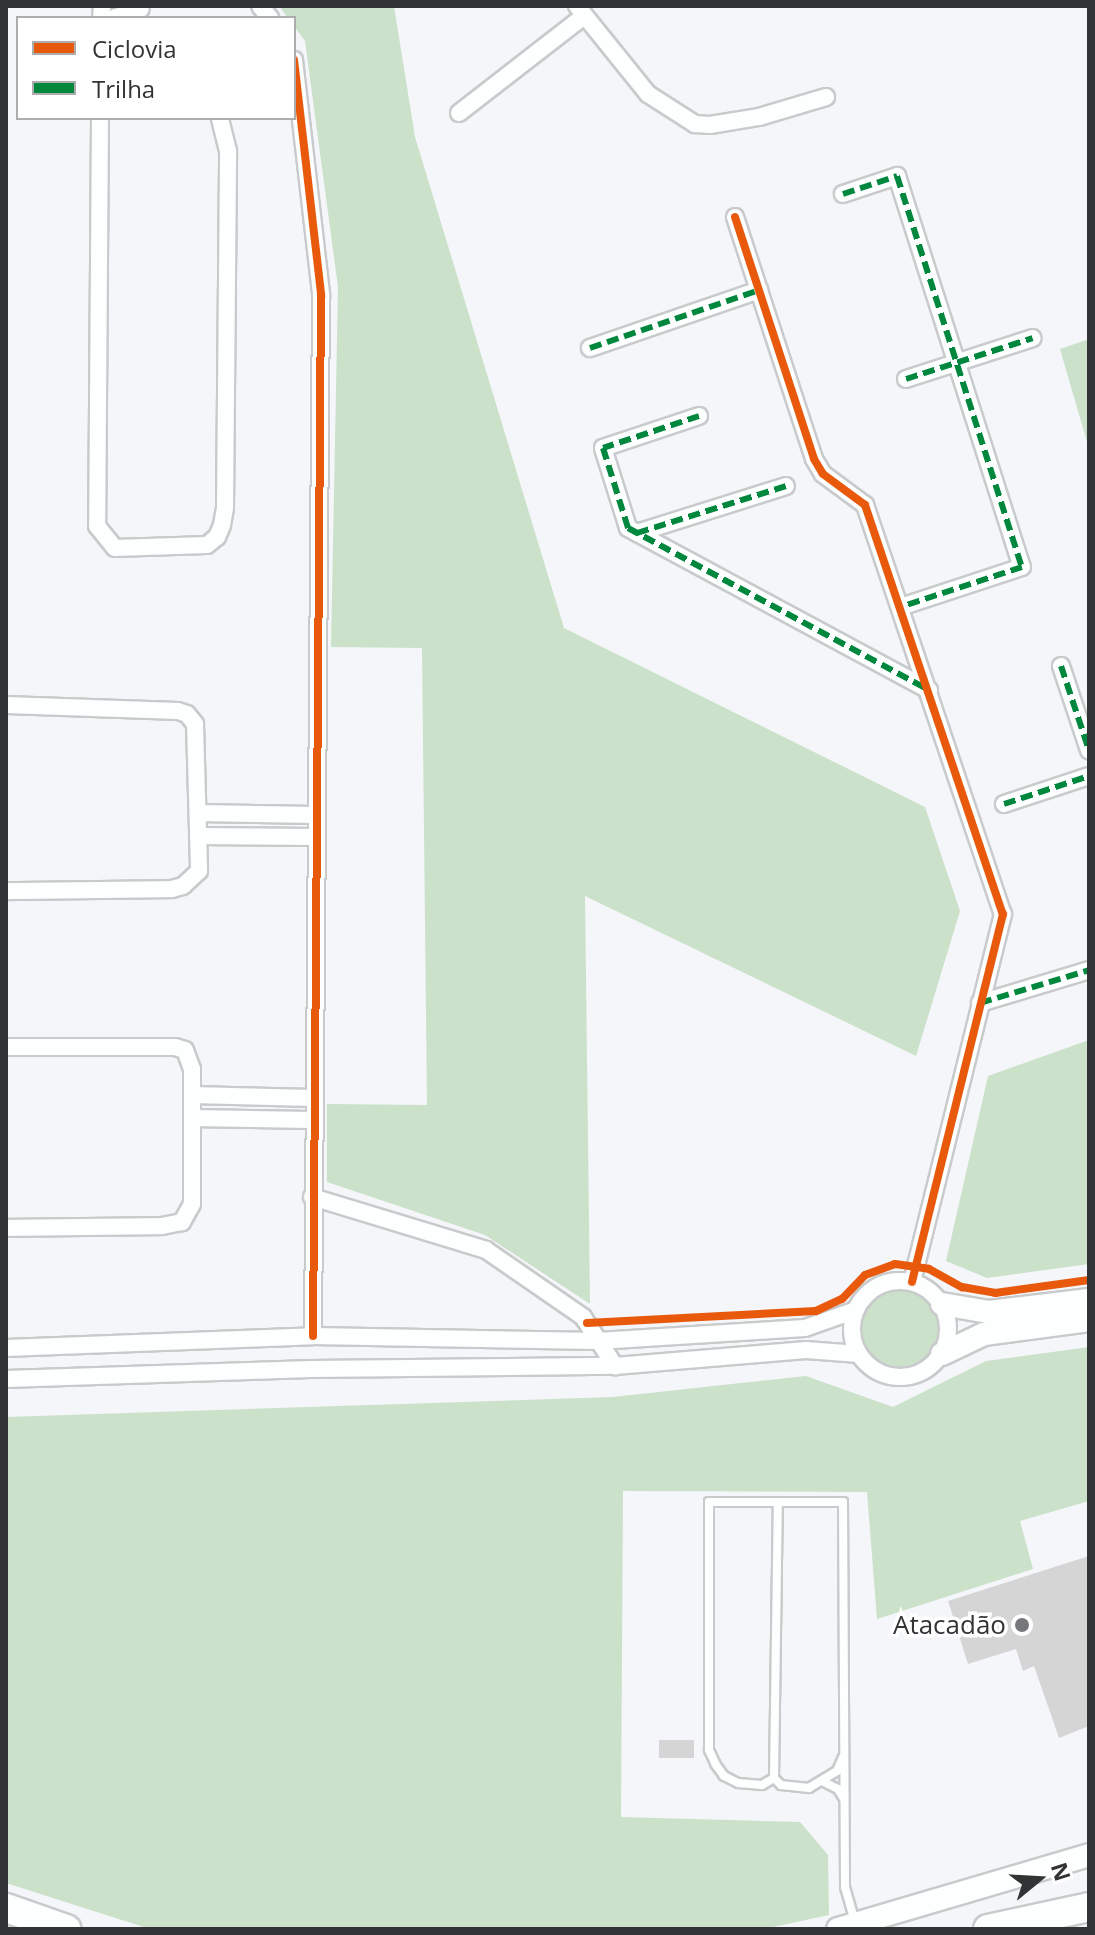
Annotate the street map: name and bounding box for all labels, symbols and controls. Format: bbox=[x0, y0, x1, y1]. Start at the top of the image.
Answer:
legend bbox=[16, 16, 296, 120]
text: Ciclovia bbox=[92, 32, 177, 65]
text: Trilha bbox=[92, 72, 155, 105]
place label: Atacadão bbox=[893, 1609, 1006, 1641]
marker: Atacadão bbox=[1013, 1616, 1031, 1634]
north arrow bbox=[999, 1839, 1079, 1919]
text: N bbox=[1045, 1858, 1079, 1885]

